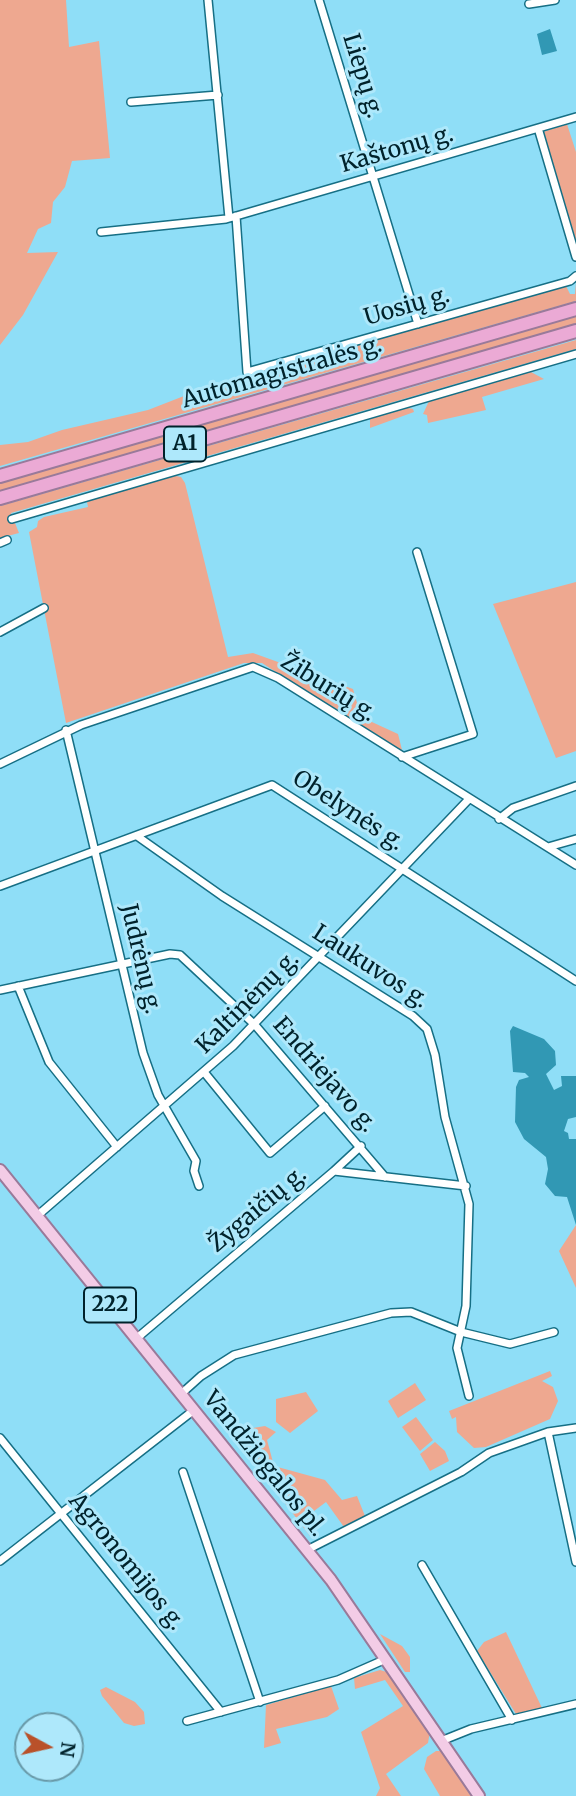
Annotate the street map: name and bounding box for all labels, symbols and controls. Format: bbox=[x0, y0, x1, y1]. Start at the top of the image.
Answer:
street label: Liepų g. bbox=[336, 30, 388, 122]
street label: Kaštonų g. bbox=[337, 121, 457, 179]
street label: Uosių g. bbox=[361, 282, 453, 332]
street label: Automagistralės g. bbox=[179, 331, 385, 415]
road number: A1 bbox=[164, 426, 206, 462]
street label: Žiburių g. bbox=[275, 648, 381, 728]
street label: Obelynės g. bbox=[287, 765, 409, 857]
street label: Judrėnų g. bbox=[114, 902, 166, 1016]
street label: Laukuvos g. bbox=[307, 919, 433, 1015]
street label: Kaltinėnų g. bbox=[191, 946, 305, 1060]
street label: Endriejavo g. bbox=[267, 1012, 381, 1138]
street label: Žygaičių g. bbox=[204, 1161, 312, 1259]
road number: 222 bbox=[84, 1288, 136, 1322]
street label: Vandžiogalos pl. bbox=[197, 1386, 331, 1542]
street label: Agronomijos g. bbox=[62, 1488, 190, 1636]
north arrow bbox=[14, 1712, 84, 1782]
text: N bbox=[55, 1741, 81, 1759]

